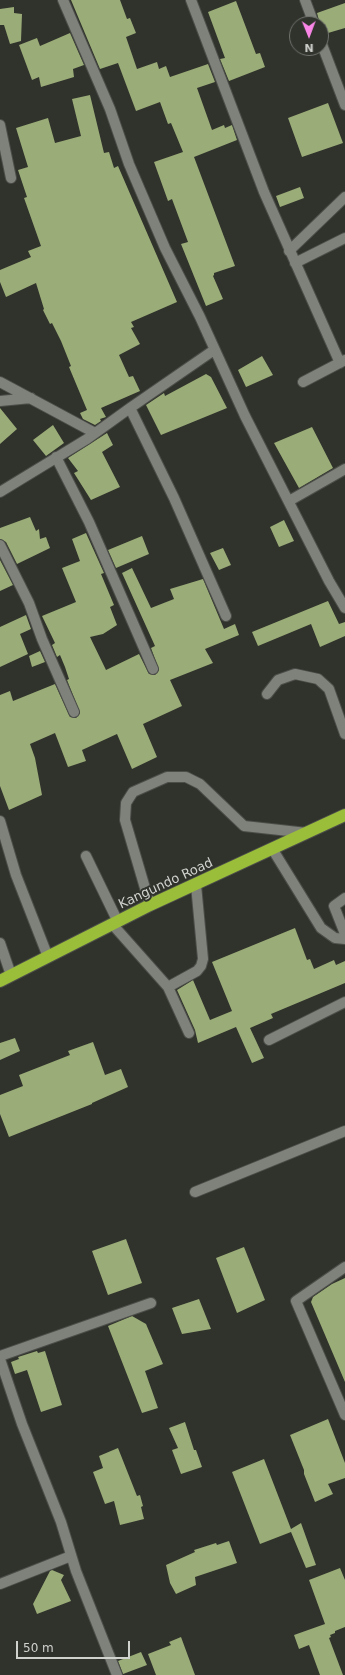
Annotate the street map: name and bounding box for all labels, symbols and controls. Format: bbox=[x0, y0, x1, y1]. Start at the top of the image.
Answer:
north arrow bbox=[289, 16, 329, 56]
text: N bbox=[304, 41, 314, 54]
street label: Kangundo Road bbox=[116, 855, 216, 913]
scale bar bbox=[18, 1633, 132, 1659]
text: 50 m bbox=[23, 1641, 54, 1655]

